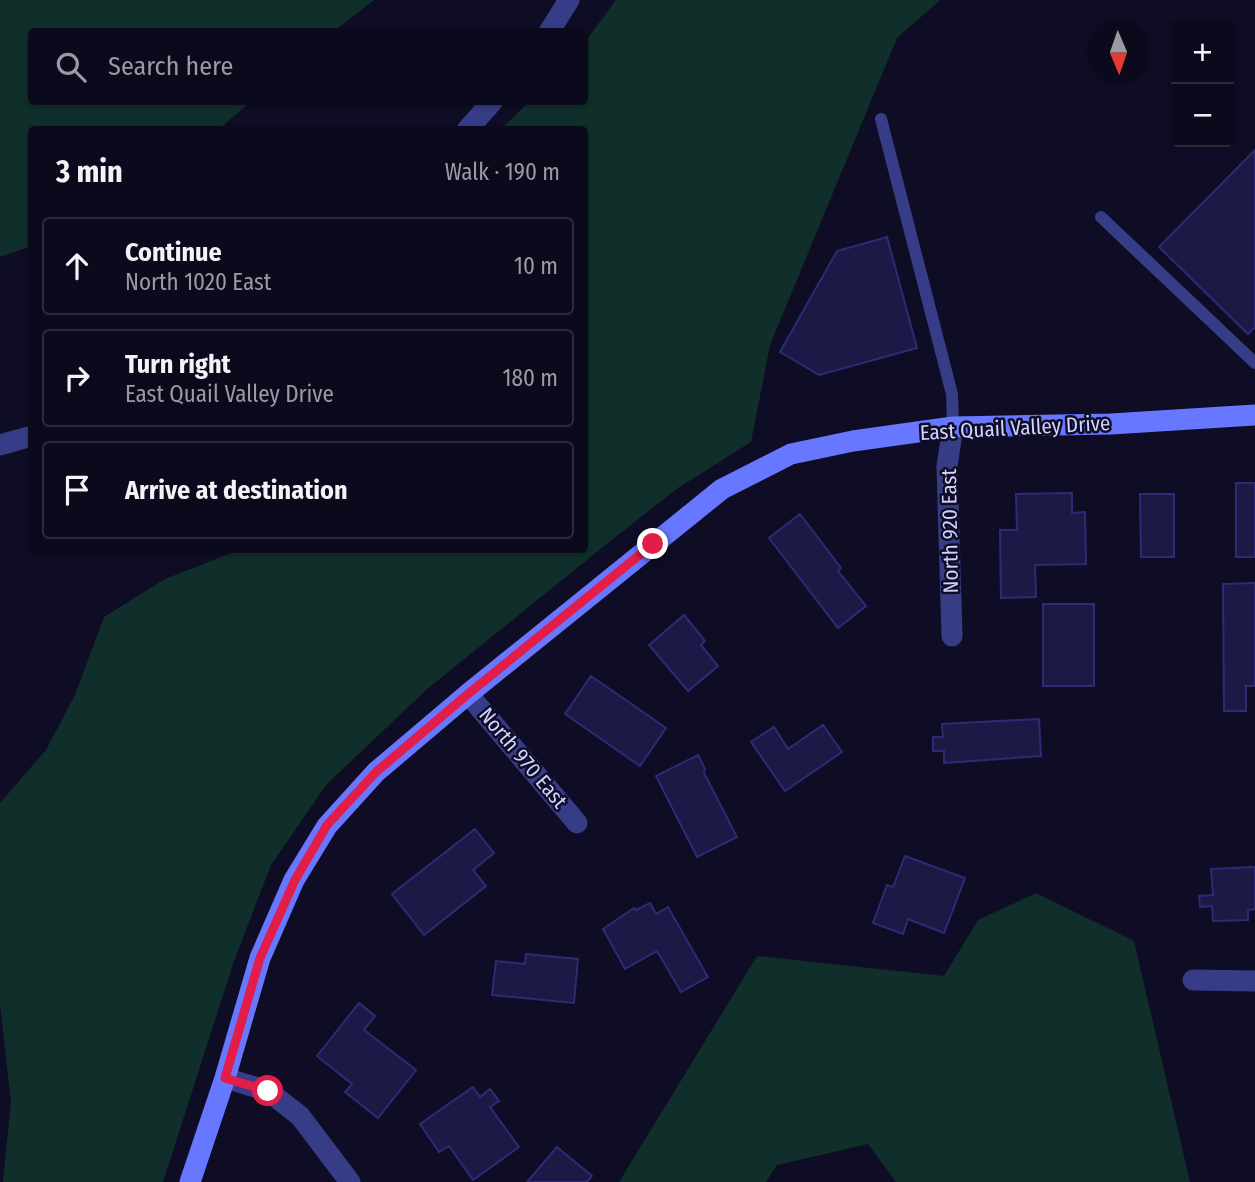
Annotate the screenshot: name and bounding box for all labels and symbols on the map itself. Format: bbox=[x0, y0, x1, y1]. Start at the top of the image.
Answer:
north arrow bbox=[1087, 21, 1150, 84]
street label: East Quail Valley Drive bbox=[919, 410, 1111, 446]
street label: North 920 East bbox=[936, 468, 964, 593]
route end bbox=[637, 528, 668, 559]
street label: North 970 East bbox=[473, 702, 573, 814]
route start bbox=[252, 1075, 283, 1106]

